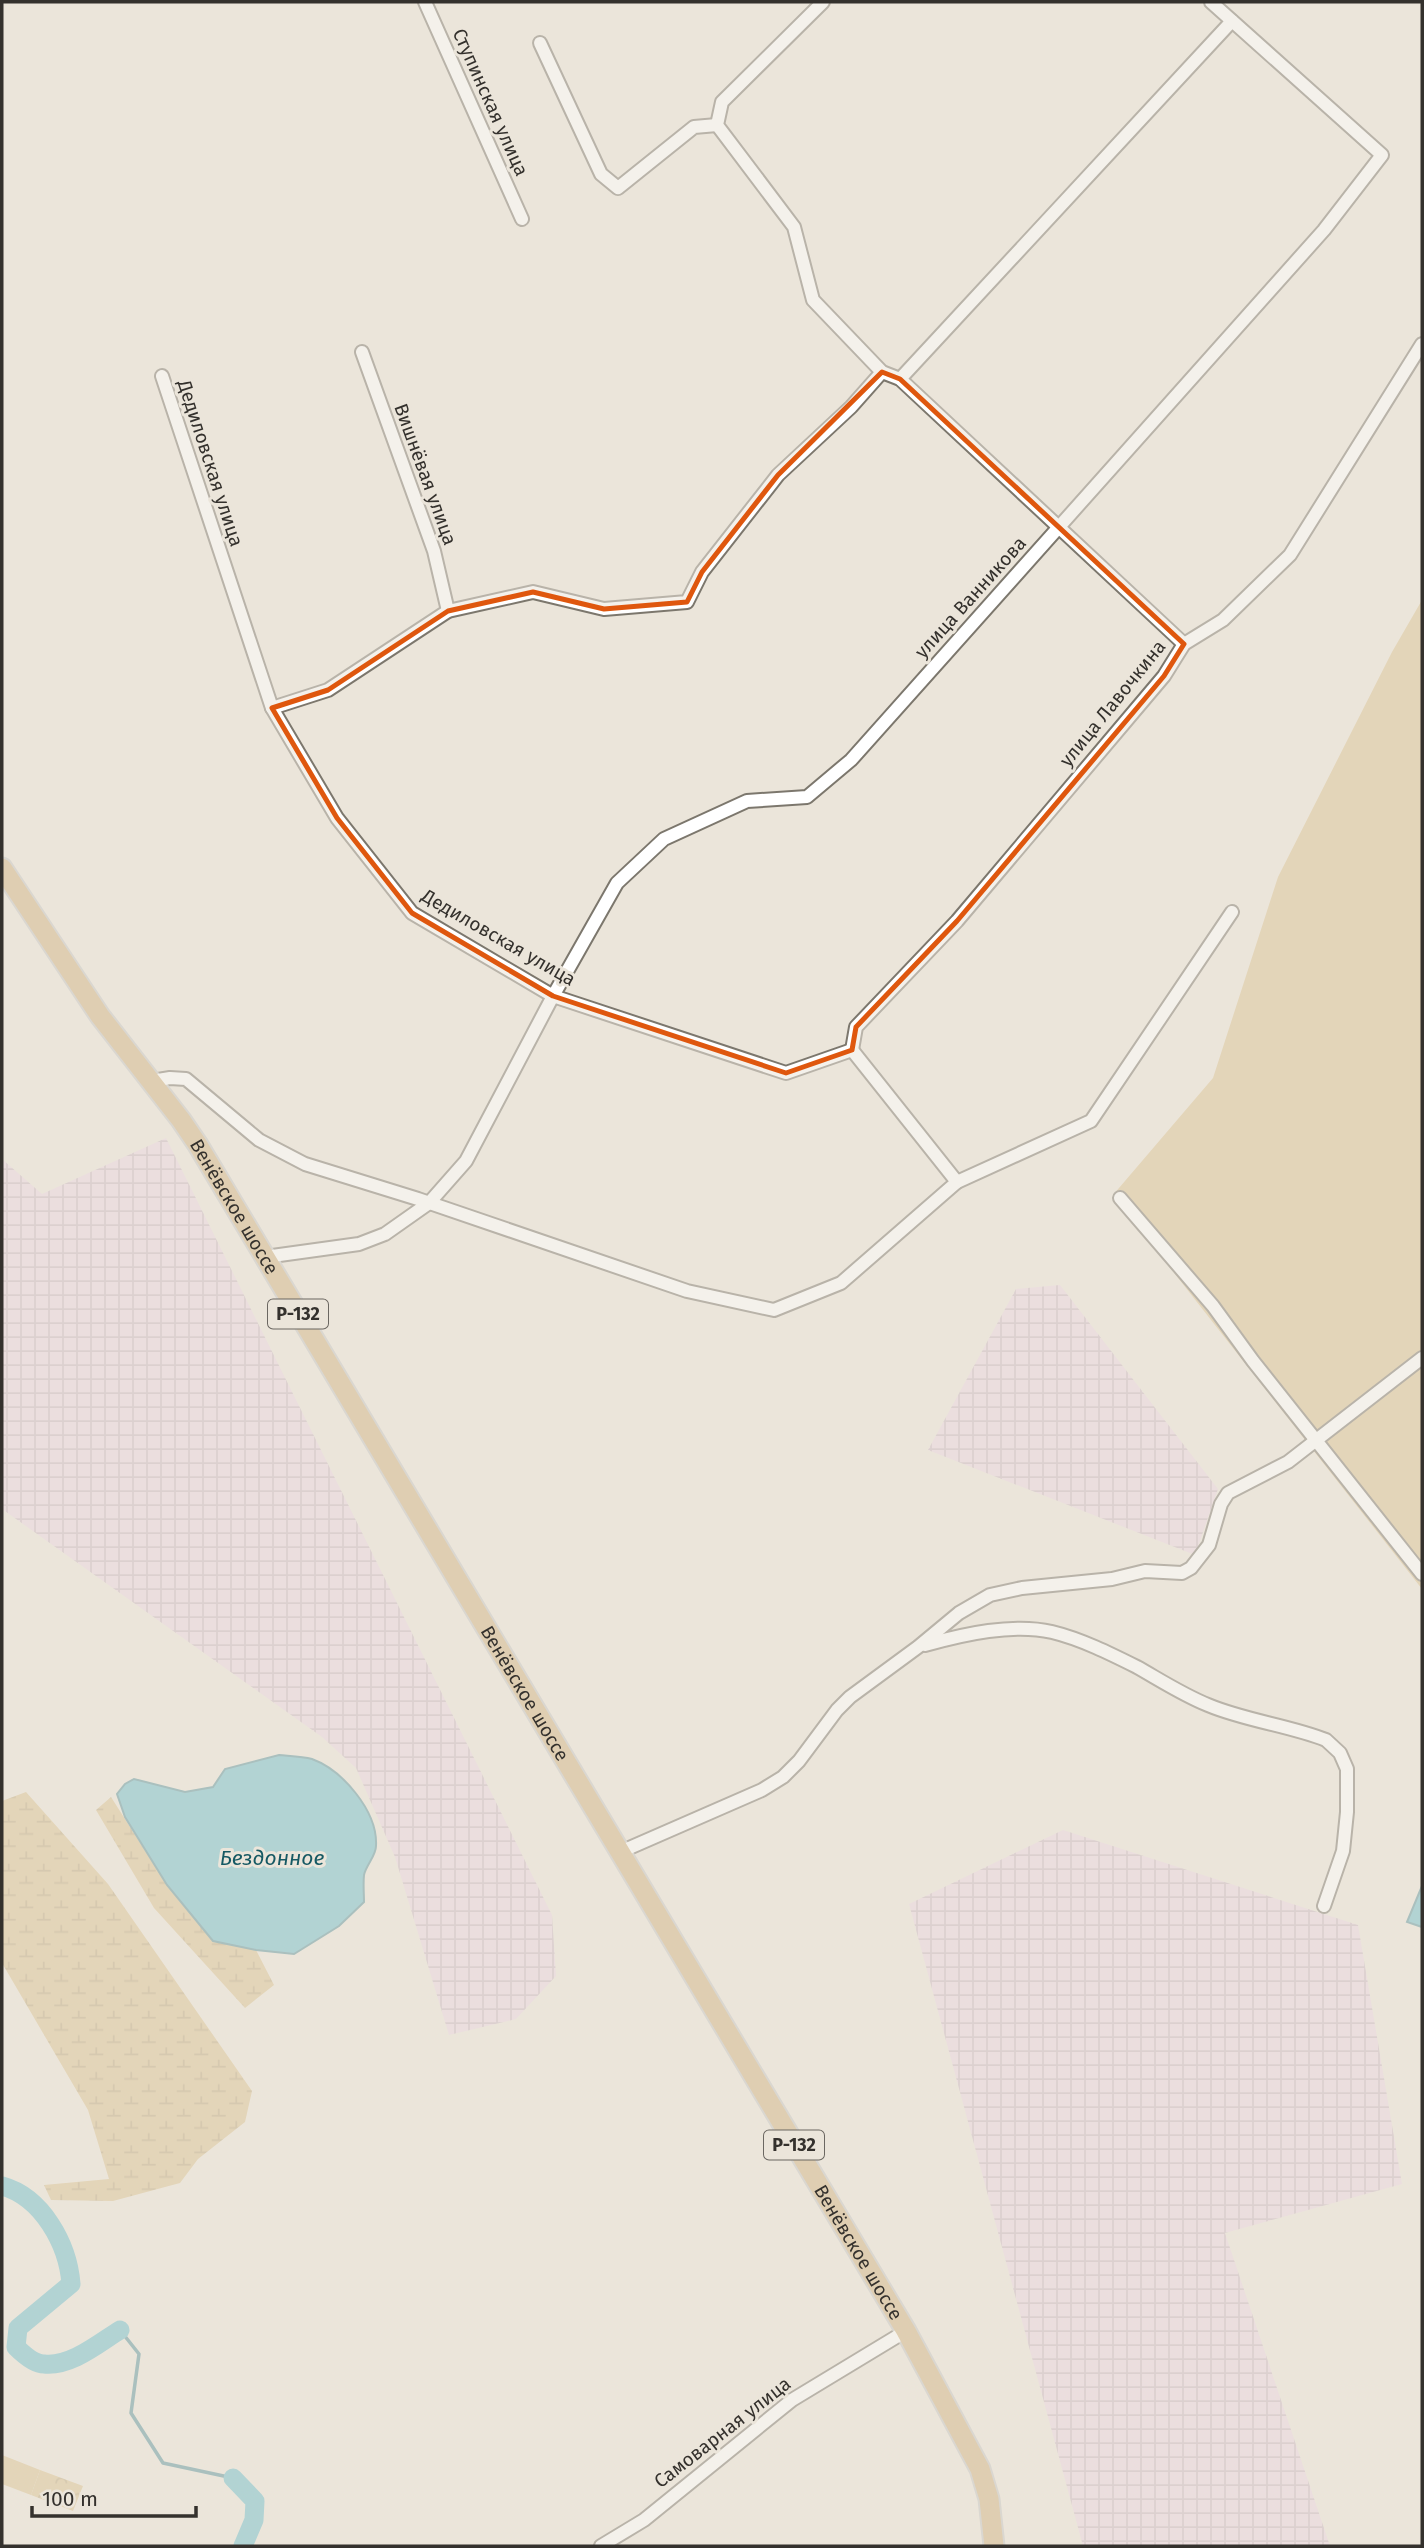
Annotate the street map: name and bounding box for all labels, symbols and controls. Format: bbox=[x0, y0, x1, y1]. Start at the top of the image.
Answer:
street label: Ступинская улица bbox=[448, 25, 533, 179]
street label: Дедиловская улица bbox=[172, 376, 248, 549]
street label: Вишнёвая улица bbox=[389, 400, 462, 548]
street label: улица Ванникова bbox=[910, 532, 1031, 663]
street label: улица Лавочкина bbox=[1054, 635, 1170, 771]
street label: Дедиловская улица bbox=[417, 884, 580, 991]
street label: Венёвское шоссе bbox=[185, 1135, 283, 1278]
road number: Р-132 bbox=[268, 1300, 328, 1329]
street label: Венёвское шоссе bbox=[476, 1622, 574, 1765]
water label: Бездонное bbox=[220, 1845, 324, 1871]
road number: Р-132 bbox=[764, 2130, 824, 2160]
street label: Венёвское шоссе bbox=[809, 2181, 908, 2324]
street label: Самоварная улица bbox=[649, 2372, 795, 2493]
scale bar bbox=[32, 2474, 196, 2518]
text: 100 m bbox=[42, 2486, 98, 2512]

